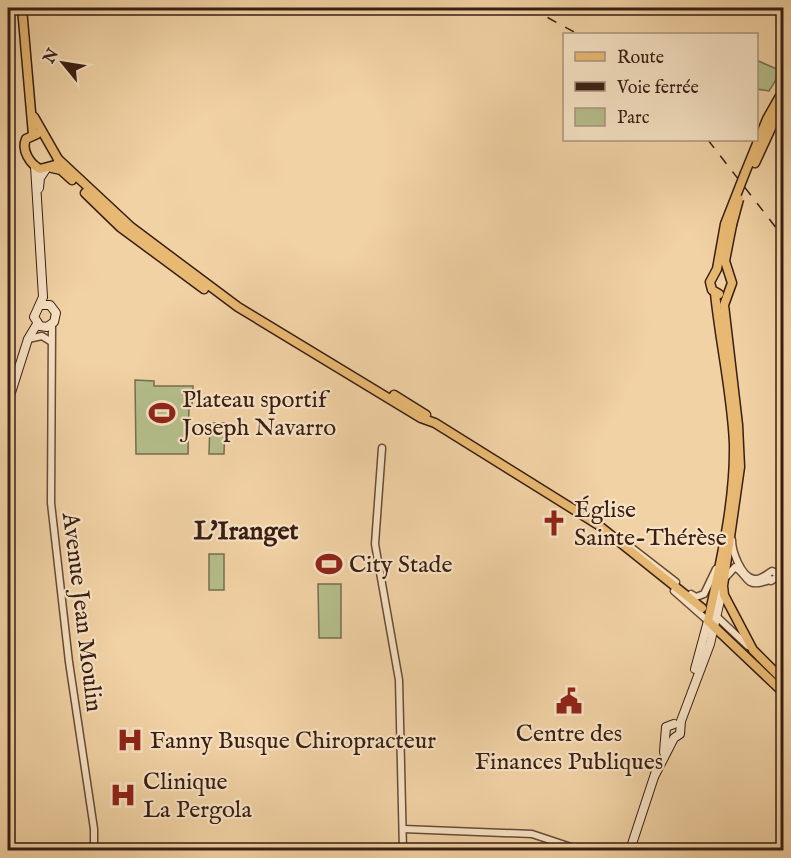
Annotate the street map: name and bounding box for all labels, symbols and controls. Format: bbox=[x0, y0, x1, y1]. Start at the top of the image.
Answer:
north arrow bbox=[33, 33, 93, 93]
legend bbox=[563, 33, 758, 141]
text: N bbox=[39, 45, 64, 68]
text: Route bbox=[617, 47, 664, 70]
text: Voie ferrée bbox=[616, 77, 699, 100]
text: Parc bbox=[617, 107, 650, 130]
place label: Plateau sportif Joseph Navarro bbox=[179, 385, 336, 444]
sports icon: Plateau sportif Joseph Navarro bbox=[147, 398, 177, 428]
place label: Église Sainte-Thérèse bbox=[574, 495, 727, 554]
church icon: Église Sainte-Thérèse bbox=[539, 508, 569, 538]
street label: Avenue Jean Moulin bbox=[54, 510, 109, 714]
district label: L'Iranget bbox=[194, 515, 298, 548]
sports icon: City Stade bbox=[314, 549, 344, 579]
place label: City Stade bbox=[349, 550, 452, 581]
public building icon: Centre des Finances Publiques bbox=[554, 686, 584, 716]
place label: Centre des Finances Publiques bbox=[475, 719, 663, 778]
hospital icon: Fanny Busque Chiropracteur bbox=[115, 725, 145, 755]
place label: Fanny Busque Chiropracteur bbox=[150, 726, 436, 757]
place label: Clinique La Pergola bbox=[143, 767, 252, 826]
hospital icon: Clinique La Pergola bbox=[108, 780, 138, 810]

